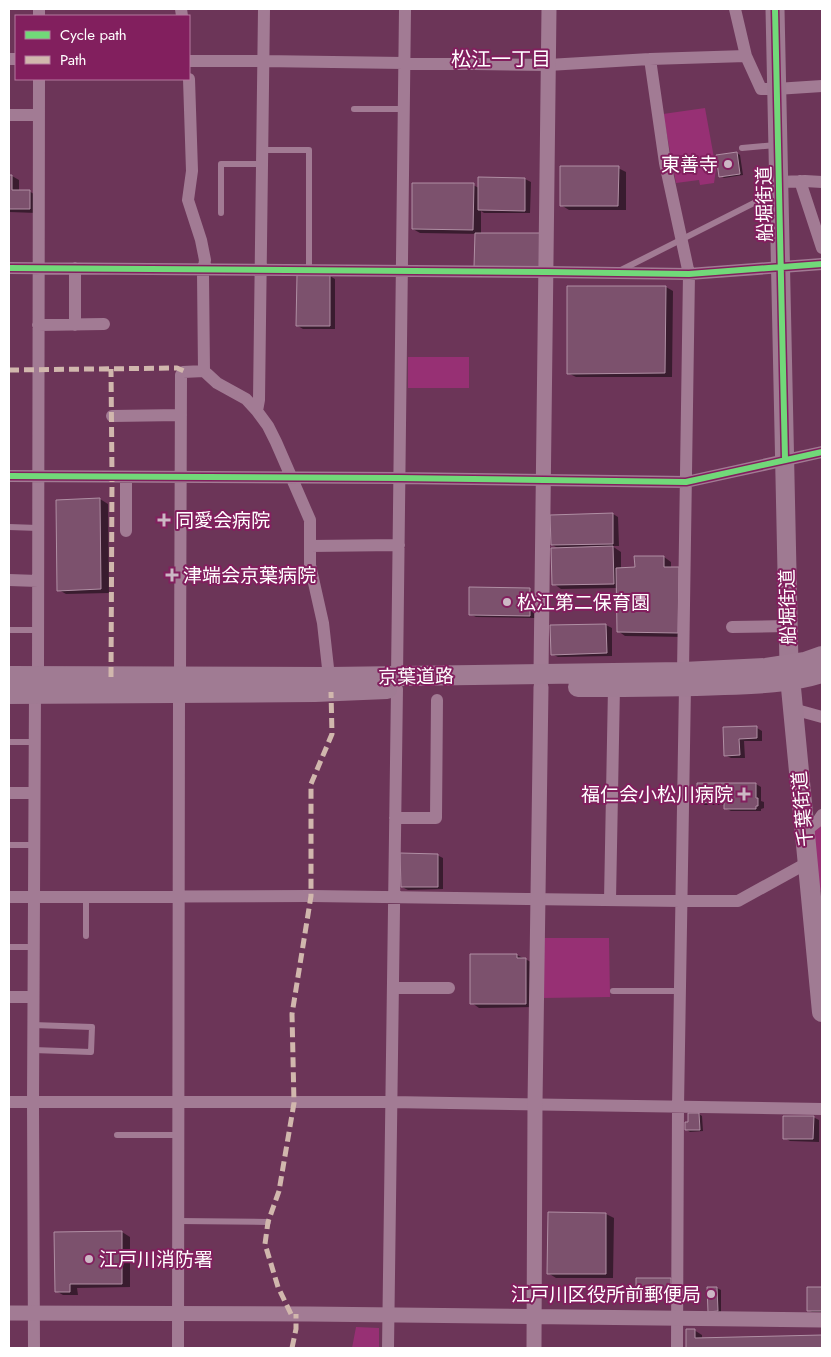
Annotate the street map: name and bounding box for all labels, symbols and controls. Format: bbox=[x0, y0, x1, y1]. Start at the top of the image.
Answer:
legend bbox=[15, 15, 190, 80]
text: Cycle path bbox=[60, 24, 127, 46]
district label: 松江一丁目 bbox=[451, 45, 551, 74]
text: Path bbox=[60, 49, 86, 71]
place label: 東善寺 bbox=[661, 151, 718, 178]
marker: 東善寺 bbox=[722, 158, 734, 170]
street label: 船堀街道 bbox=[750, 166, 779, 242]
place label: 同愛会病院 bbox=[175, 507, 270, 534]
marker: 同愛会病院 bbox=[157, 513, 171, 527]
place label: 津端会京葉病院 bbox=[183, 562, 316, 589]
marker: 津端会京葉病院 bbox=[165, 568, 179, 582]
street label: 船堀街道 bbox=[773, 569, 802, 645]
place label: 松江第二保育園 bbox=[517, 589, 650, 616]
marker: 松江第二保育園 bbox=[501, 596, 513, 608]
street label: 京葉道路 bbox=[378, 662, 454, 691]
street label: 千葉街道 bbox=[786, 770, 819, 848]
place label: 福仁会小松川病院 bbox=[581, 781, 733, 808]
marker: 福仁会小松川病院 bbox=[737, 787, 751, 801]
place label: 江戸川消防署 bbox=[99, 1246, 213, 1273]
marker: 江戸川消防署 bbox=[83, 1253, 95, 1265]
place label: 江戸川区役所前郵便局 bbox=[511, 1281, 701, 1308]
marker: 江戸川区役所前郵便局 bbox=[705, 1288, 717, 1300]

